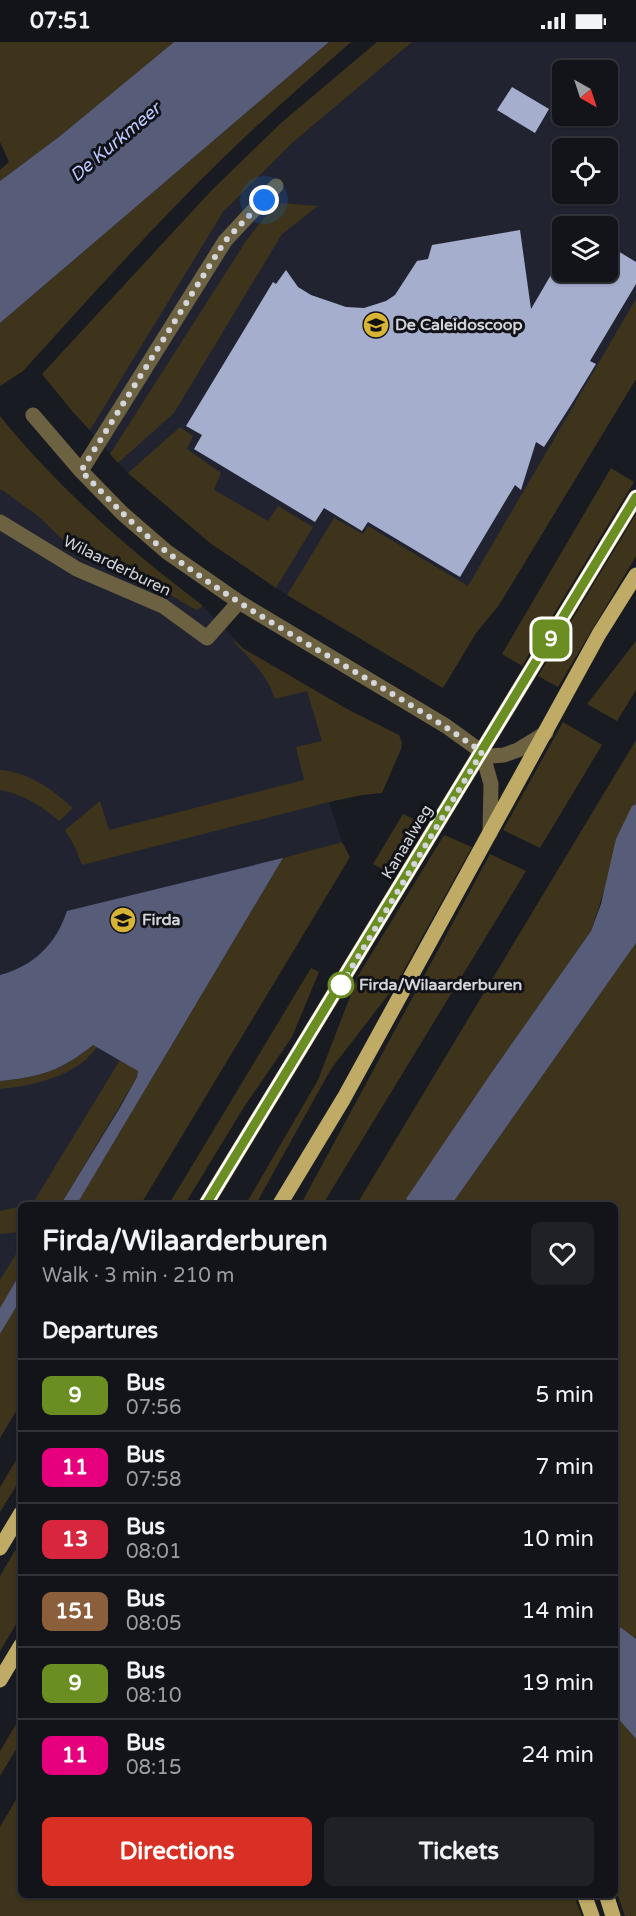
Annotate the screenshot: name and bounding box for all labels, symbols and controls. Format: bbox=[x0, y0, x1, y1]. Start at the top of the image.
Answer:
text: 07:51 bbox=[30, 8, 91, 34]
north arrow bbox=[552, 60, 618, 126]
map controls bbox=[552, 60, 618, 282]
water label: De Kurkmeer bbox=[65, 96, 166, 186]
button: locate bbox=[552, 138, 618, 204]
your location bbox=[249, 185, 279, 215]
button: layers bbox=[552, 216, 618, 282]
school or university icon: De Caleidoscoop bbox=[361, 310, 391, 340]
place label: De Caleidoscoop bbox=[395, 315, 523, 335]
street label: Wilaarderburen bbox=[60, 531, 174, 601]
line badge: 9 bbox=[532, 620, 570, 658]
text: 9 bbox=[544, 627, 558, 652]
street label: Kanaalweg bbox=[377, 801, 437, 883]
school or university icon: Firda bbox=[108, 905, 138, 935]
place label: Firda bbox=[142, 910, 181, 930]
marker: Firda/Wilaarderburen bbox=[328, 972, 354, 998]
place label: Firda/Wilaarderburen bbox=[359, 975, 522, 995]
button: heart bbox=[531, 1222, 594, 1285]
text: Firda/Wilaarderburen bbox=[42, 1224, 328, 1258]
text: Walk · 3 min · 210 m bbox=[42, 1264, 234, 1288]
text: Departures bbox=[42, 1318, 158, 1344]
text: Bus bbox=[126, 1370, 165, 1396]
text: 5 min bbox=[535, 1382, 594, 1408]
text: 9 bbox=[68, 1383, 82, 1408]
text: 07:56 bbox=[126, 1396, 181, 1420]
text: Bus bbox=[126, 1442, 165, 1468]
text: 7 min bbox=[535, 1454, 594, 1480]
text: 11 bbox=[62, 1455, 88, 1480]
text: 07:58 bbox=[126, 1468, 181, 1492]
text: Bus bbox=[126, 1514, 165, 1540]
text: 10 min bbox=[522, 1526, 594, 1552]
text: 13 bbox=[62, 1527, 88, 1552]
text: 08:01 bbox=[126, 1540, 181, 1564]
text: Bus bbox=[126, 1586, 165, 1612]
text: 14 min bbox=[522, 1598, 594, 1624]
text: 151 bbox=[55, 1599, 95, 1624]
text: 08:05 bbox=[126, 1612, 181, 1636]
text: Bus bbox=[126, 1658, 165, 1684]
text: 19 min bbox=[522, 1670, 594, 1696]
text: 9 bbox=[68, 1671, 82, 1696]
text: 08:10 bbox=[126, 1684, 181, 1708]
text: Bus bbox=[126, 1730, 165, 1756]
text: 24 min bbox=[522, 1742, 594, 1768]
text: 11 bbox=[62, 1743, 88, 1768]
text: 08:15 bbox=[126, 1756, 181, 1780]
button: Directions bbox=[42, 1817, 312, 1886]
button: Tickets bbox=[324, 1817, 594, 1886]

